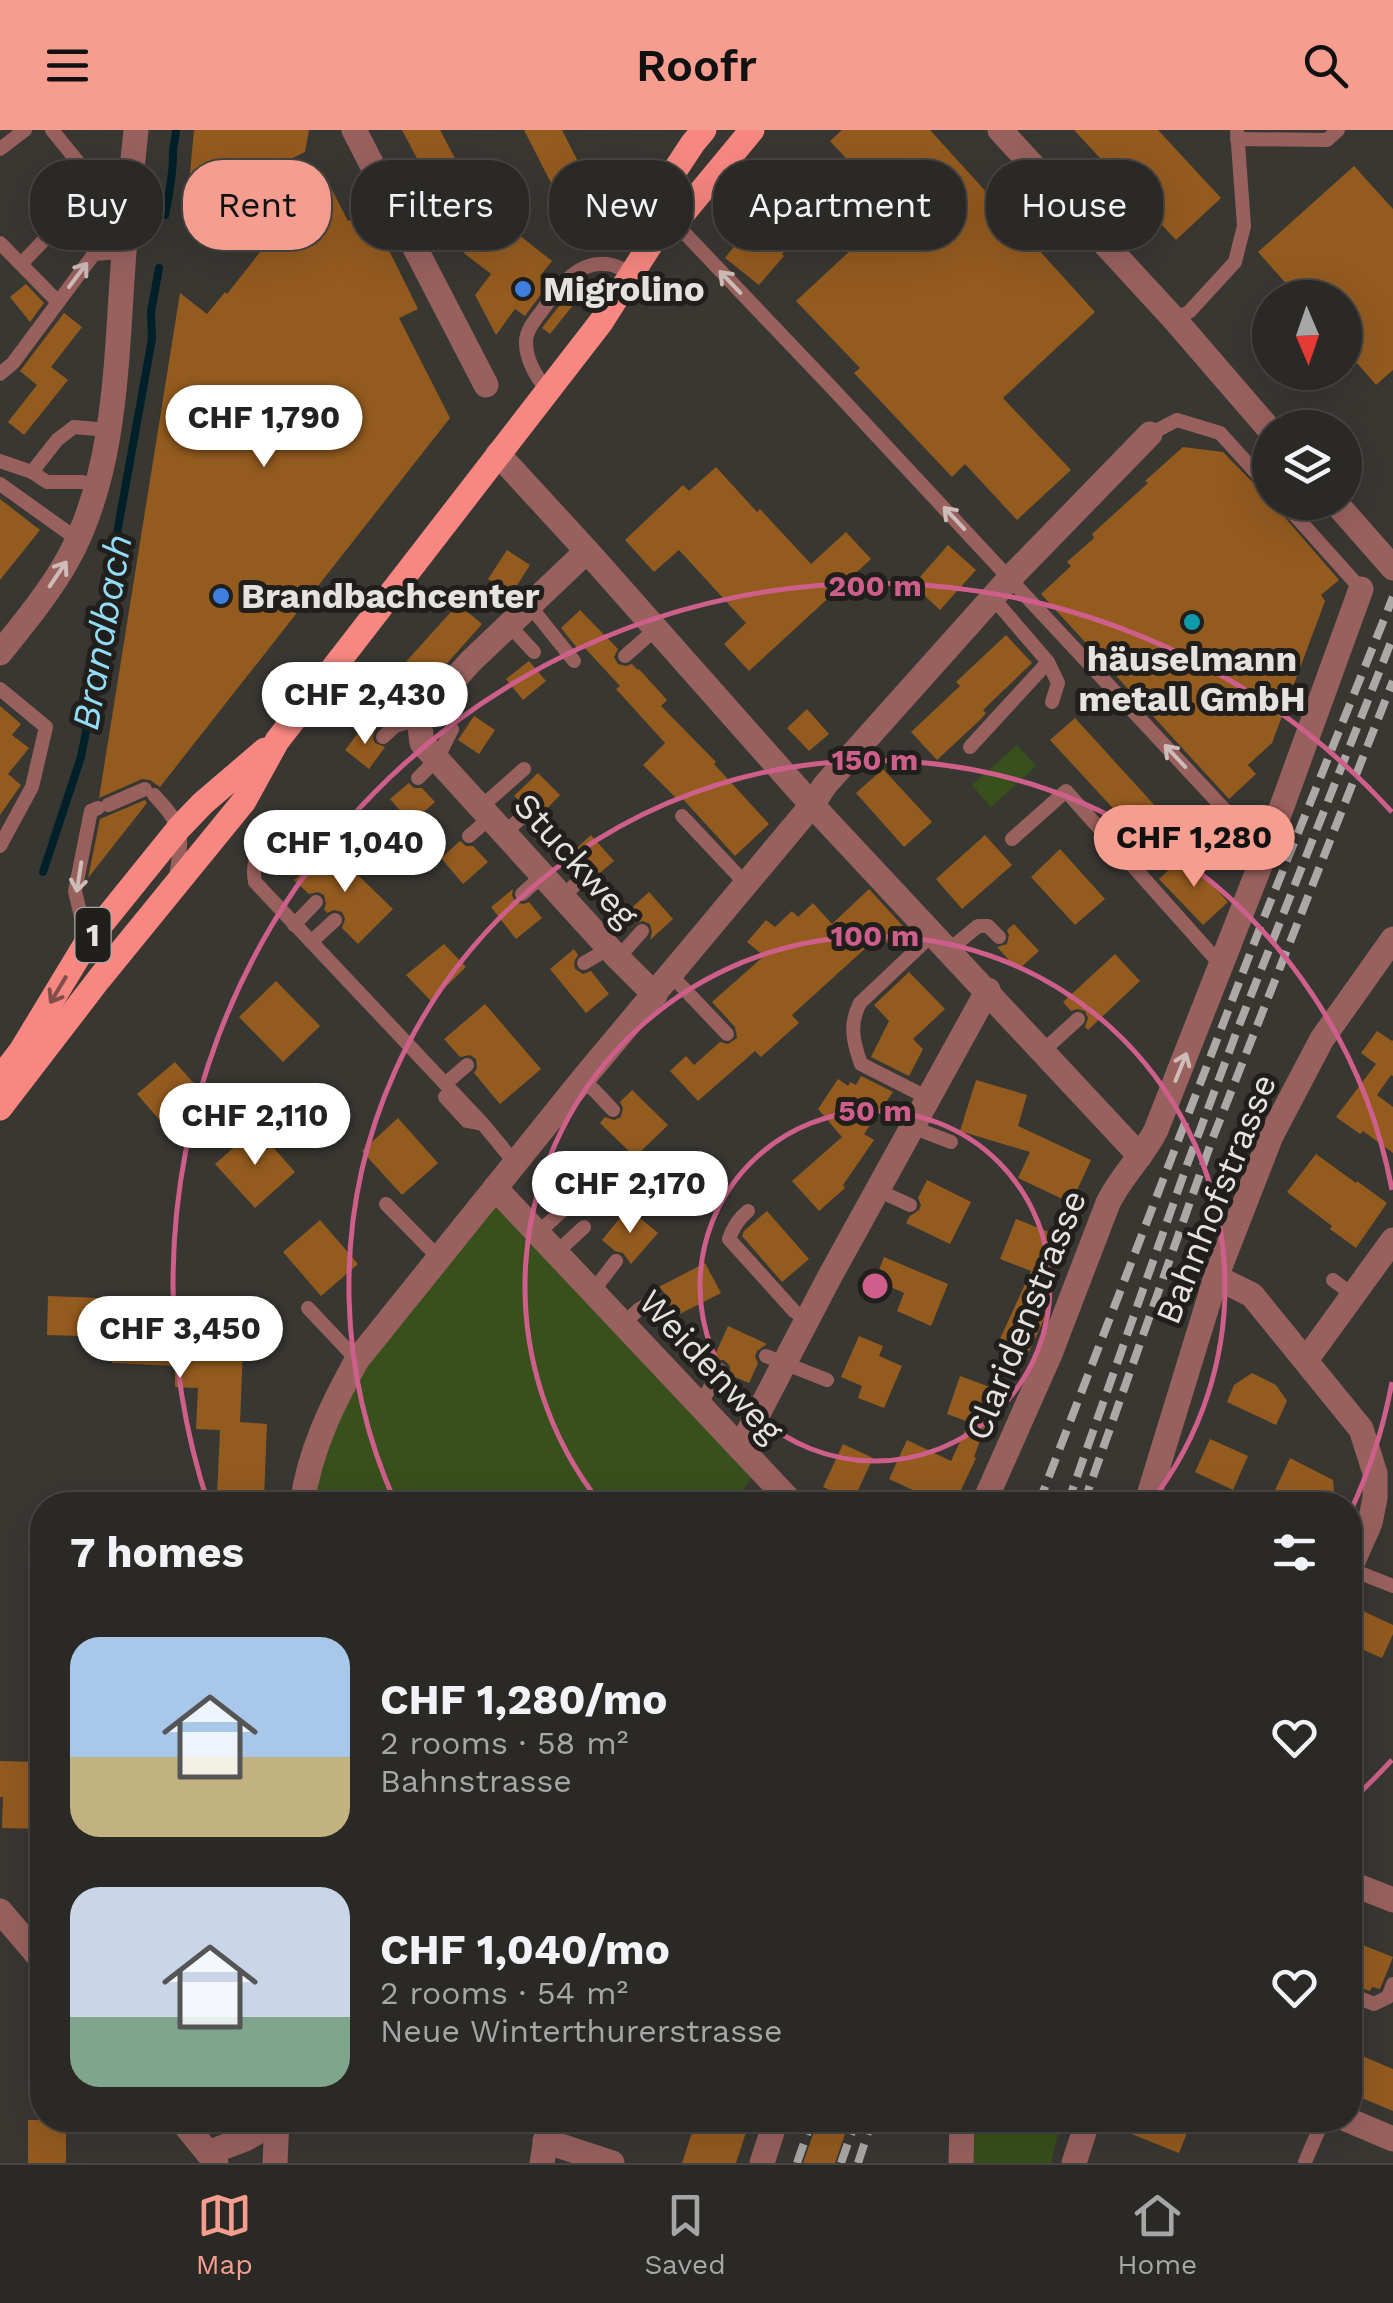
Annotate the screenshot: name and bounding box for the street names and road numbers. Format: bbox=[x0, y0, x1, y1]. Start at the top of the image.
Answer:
street label: Stuckweg bbox=[505, 784, 647, 936]
road number: 1 bbox=[76, 908, 110, 962]
street label: Bahnhofstrasse bbox=[1147, 1068, 1285, 1330]
street label: Claridenstrasse bbox=[957, 1184, 1095, 1446]
street label: Weidenweg bbox=[630, 1281, 792, 1451]

